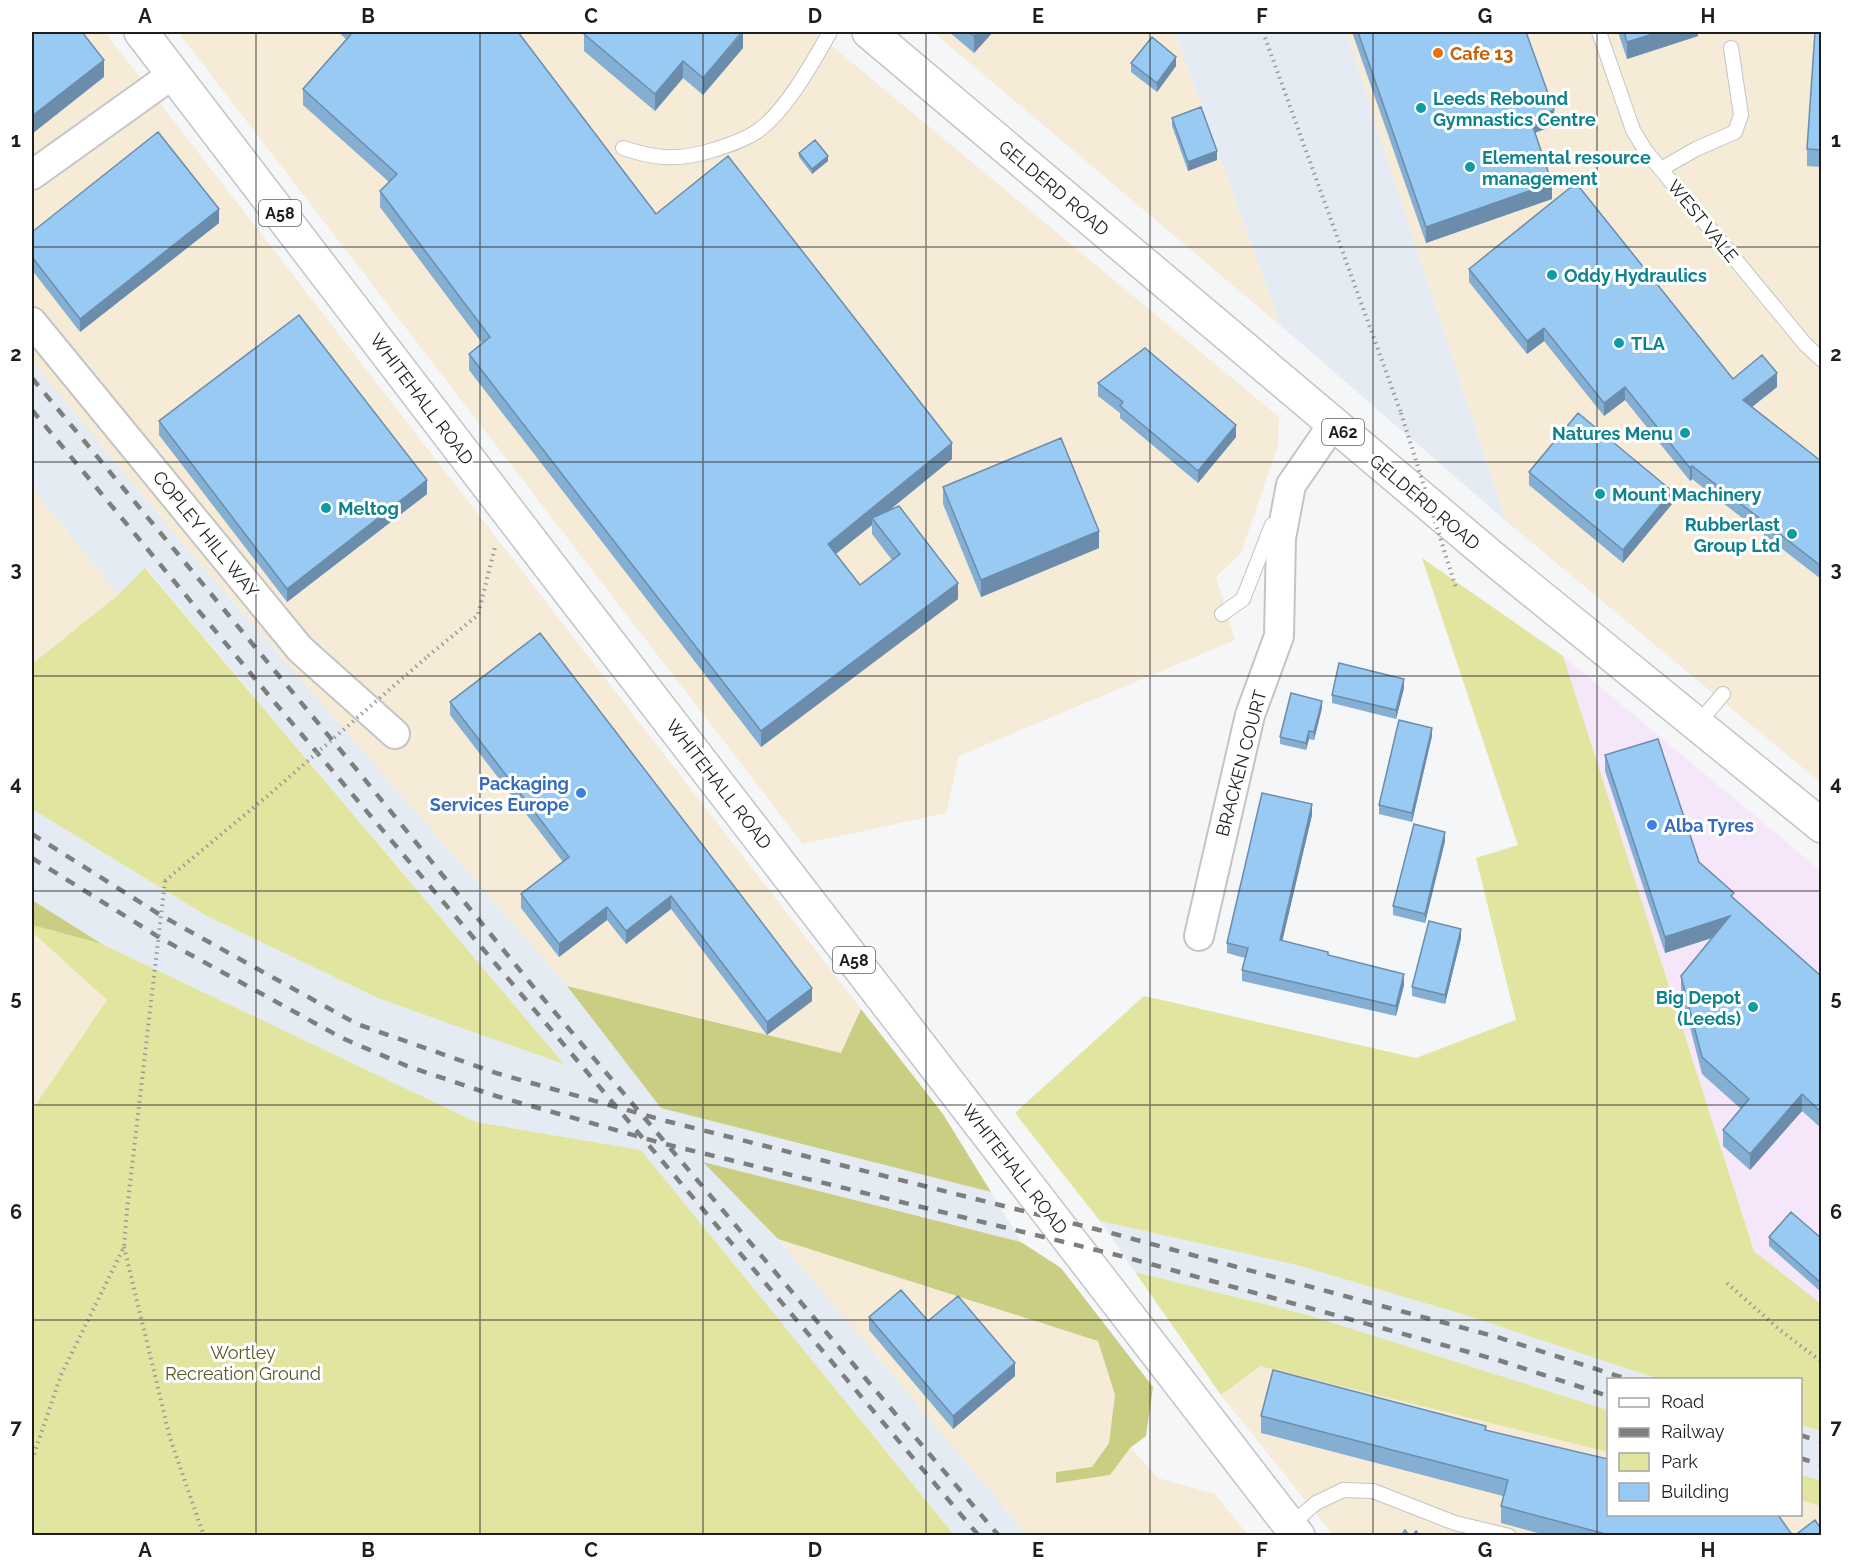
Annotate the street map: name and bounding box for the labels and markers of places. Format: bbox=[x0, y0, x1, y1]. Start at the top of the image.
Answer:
place label: Cafe 13 bbox=[1450, 43, 1513, 64]
marker: Cafe 13 bbox=[1431, 46, 1445, 60]
place label: Leeds Rebound Gymnastics Centre bbox=[1433, 88, 1596, 130]
marker: Leeds Rebound Gymnastics Centre bbox=[1414, 101, 1428, 115]
place label: Elemental resource management bbox=[1482, 147, 1651, 189]
marker: Elemental resource management bbox=[1463, 160, 1477, 174]
place label: Oddy Hydraulics bbox=[1564, 265, 1707, 286]
marker: Oddy Hydraulics bbox=[1545, 268, 1559, 282]
place label: TLA bbox=[1631, 333, 1666, 354]
marker: TLA bbox=[1612, 336, 1626, 350]
place label: Natures Menu bbox=[1552, 423, 1673, 444]
marker: Natures Menu bbox=[1678, 426, 1692, 440]
place label: Mount Machinery bbox=[1612, 484, 1762, 505]
marker: Mount Machinery bbox=[1593, 487, 1607, 501]
place label: Meltog bbox=[338, 498, 399, 519]
marker: Meltog bbox=[319, 501, 333, 515]
place label: Rubberlast Group Ltd bbox=[1685, 514, 1780, 556]
marker: Rubberlast Group Ltd bbox=[1785, 527, 1799, 541]
place label: Packaging Services Europe bbox=[430, 773, 569, 815]
marker: Packaging Services Europe bbox=[574, 786, 588, 800]
place label: Alba Tyres bbox=[1664, 815, 1754, 836]
marker: Alba Tyres bbox=[1645, 818, 1659, 832]
place label: Big Depot (Leeds) bbox=[1656, 987, 1741, 1029]
marker: Big Depot (Leeds) bbox=[1746, 1000, 1760, 1014]

